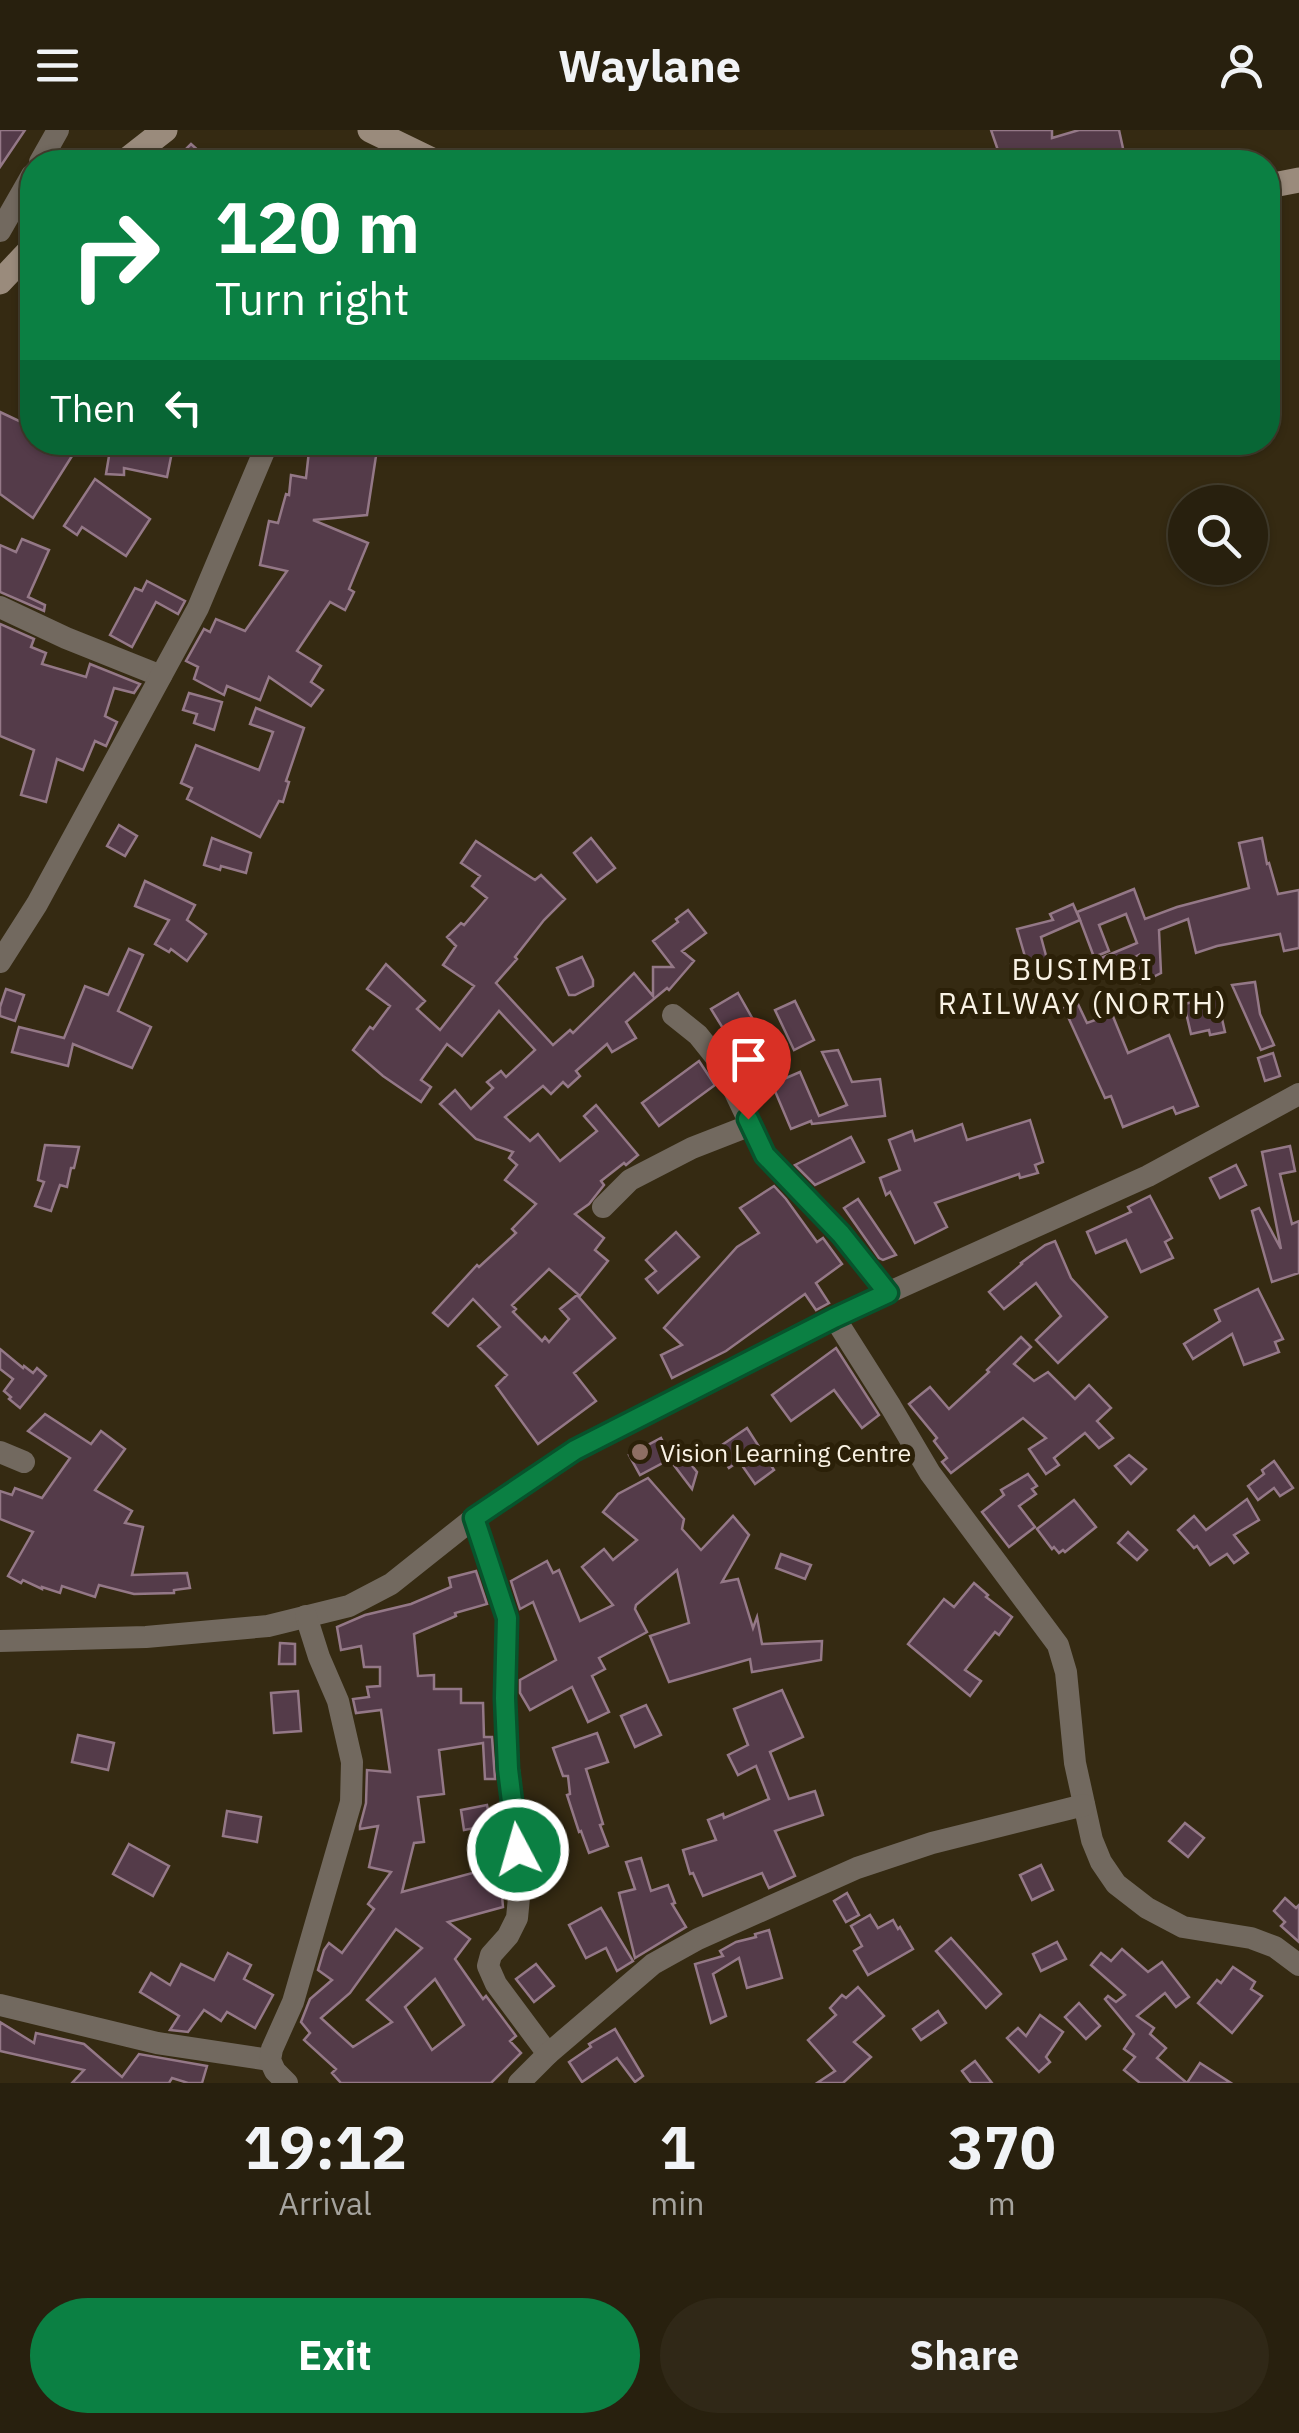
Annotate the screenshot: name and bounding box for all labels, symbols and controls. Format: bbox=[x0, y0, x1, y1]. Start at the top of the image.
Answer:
text: Waylane bbox=[558, 36, 741, 94]
icon: menu bbox=[30, 38, 85, 93]
icon: person bbox=[1214, 38, 1269, 93]
text: 120 m bbox=[215, 181, 420, 272]
icon: right bbox=[50, 190, 180, 320]
text: Turn right bbox=[215, 269, 410, 327]
icon: left bbox=[156, 380, 211, 435]
text: Then bbox=[50, 383, 136, 432]
map controls bbox=[1168, 485, 1268, 585]
button: search bbox=[1168, 485, 1268, 585]
district label: BUSIMBI RAILWAY (NORTH) bbox=[938, 949, 1228, 1022]
pin bbox=[706, 1017, 791, 1120]
icon: arrive bbox=[721, 1032, 776, 1087]
place label: Vision Learning Centre bbox=[660, 1436, 911, 1469]
marker: Vision Learning Centre bbox=[629, 1441, 651, 1463]
position arrow bbox=[466, 1798, 570, 1902]
text: 19:12 bbox=[243, 2107, 407, 2186]
text: 1 bbox=[659, 2107, 695, 2186]
text: 370 bbox=[948, 2107, 1056, 2186]
text: Arrival bbox=[279, 2182, 372, 2224]
text: min bbox=[650, 2182, 704, 2224]
text: m bbox=[988, 2182, 1016, 2224]
button: Exit bbox=[30, 2298, 640, 2413]
button: Share bbox=[660, 2298, 1269, 2413]

